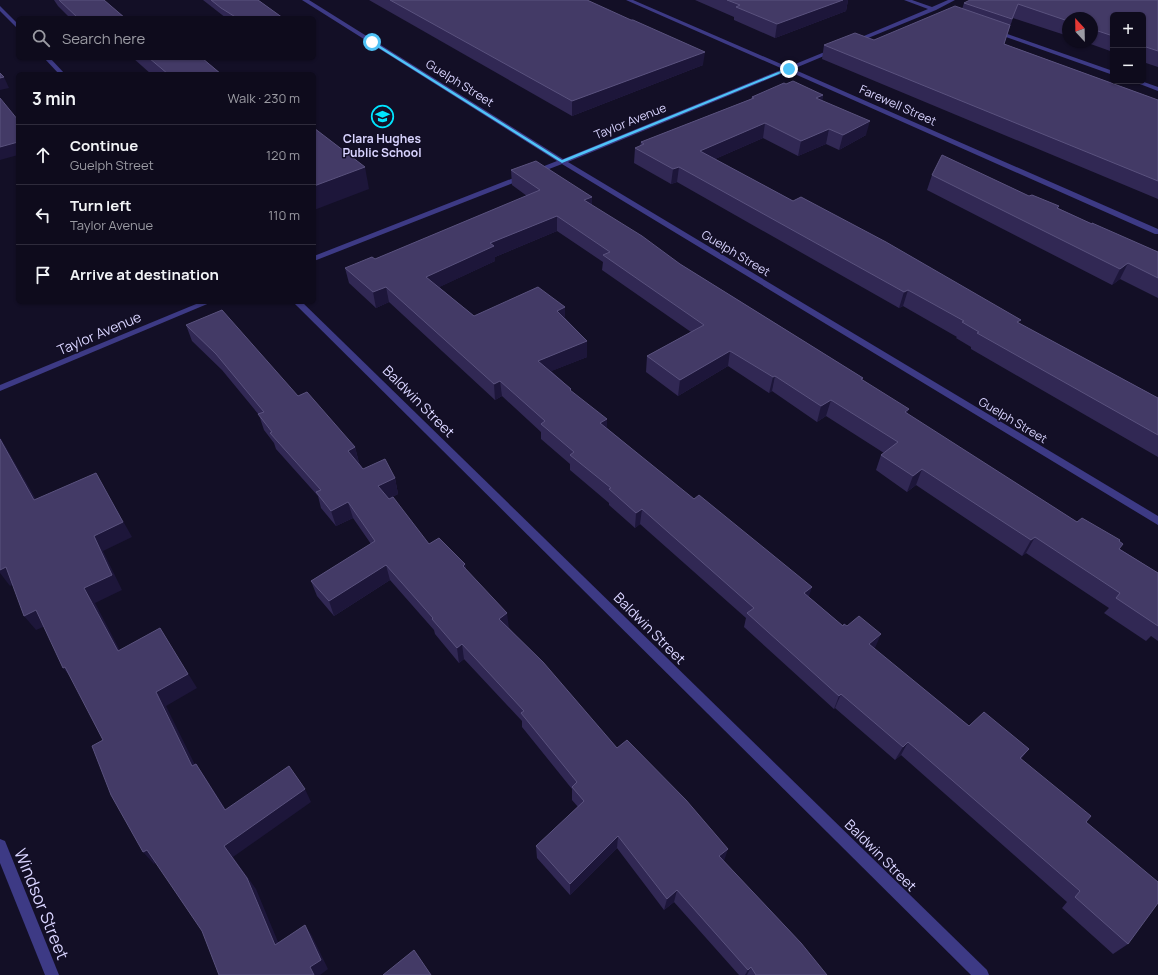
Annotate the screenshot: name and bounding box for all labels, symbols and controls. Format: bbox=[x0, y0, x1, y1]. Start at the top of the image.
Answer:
north arrow bbox=[1062, 12, 1098, 48]
map controls bbox=[1110, 12, 1146, 84]
button: + bbox=[1110, 12, 1146, 48]
search box bbox=[16, 16, 316, 60]
icon: search bbox=[30, 27, 52, 49]
text: Search here bbox=[62, 28, 145, 49]
route start bbox=[363, 33, 381, 51]
button: − bbox=[1110, 48, 1146, 84]
street label: Guelph Street bbox=[423, 55, 497, 111]
route end bbox=[780, 60, 798, 78]
street label: Farewell Street bbox=[857, 80, 939, 130]
text: 3 min bbox=[32, 87, 76, 110]
text: Walk · 230 m bbox=[227, 89, 300, 107]
street label: Taylor Avenue bbox=[591, 99, 669, 143]
school or university icon: Clara Hughes Public School bbox=[369, 104, 395, 130]
place label: Clara Hughes Public School bbox=[342, 130, 422, 161]
text: Continue bbox=[70, 135, 138, 156]
icon: ahead bbox=[32, 144, 54, 166]
text: 120 m bbox=[266, 146, 300, 164]
text: Guelph Street bbox=[70, 156, 154, 174]
text: Turn left bbox=[70, 195, 132, 216]
icon: left bbox=[32, 204, 54, 226]
text: 110 m bbox=[268, 206, 300, 224]
text: Taylor Avenue bbox=[70, 216, 153, 234]
street label: Guelph Street bbox=[699, 226, 774, 280]
icon: arrive bbox=[32, 264, 54, 286]
text: Arrive at destination bbox=[70, 264, 219, 285]
street label: Taylor Avenue bbox=[54, 307, 144, 359]
street label: Baldwin Street bbox=[379, 361, 459, 441]
street label: Guelph Street bbox=[976, 393, 1051, 447]
street label: Baldwin Street bbox=[610, 588, 690, 668]
street label: Baldwin Street bbox=[841, 815, 921, 895]
street label: Windsor Street bbox=[9, 845, 75, 963]

